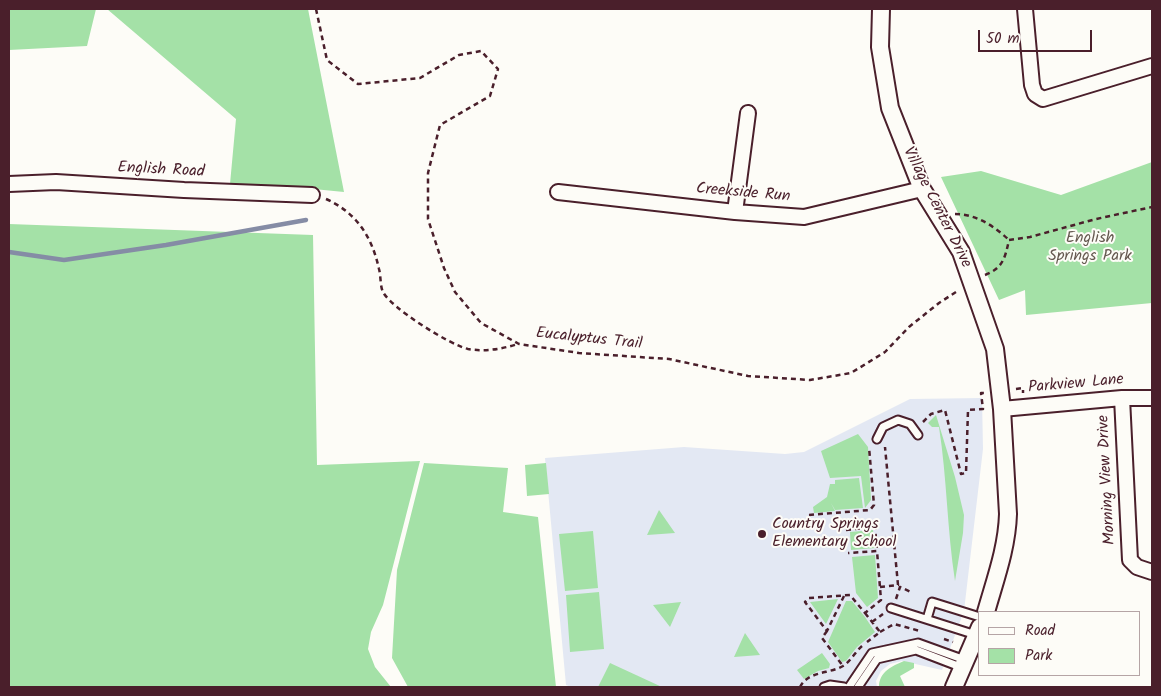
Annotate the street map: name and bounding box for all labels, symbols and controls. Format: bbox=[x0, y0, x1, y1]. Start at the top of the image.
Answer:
scale bar bbox=[981, 20, 1095, 52]
text: 50 m bbox=[986, 27, 1020, 51]
street label: Village Center Drive bbox=[897, 145, 975, 271]
street label: English Road bbox=[117, 159, 205, 183]
street label: Creekside Run bbox=[695, 180, 791, 208]
park label: English Springs Park bbox=[1048, 229, 1132, 267]
street label: Eucalyptus Trail bbox=[535, 325, 643, 355]
street label: Parkview Lane bbox=[1027, 371, 1125, 399]
street label: Morning View Drive bbox=[1095, 415, 1121, 545]
place label: Country Springs Elementary School bbox=[772, 515, 896, 553]
marker: Country Springs Elementary School bbox=[756, 528, 768, 540]
legend bbox=[978, 611, 1141, 676]
text: Road bbox=[1025, 619, 1055, 643]
text: Park bbox=[1025, 644, 1052, 668]

